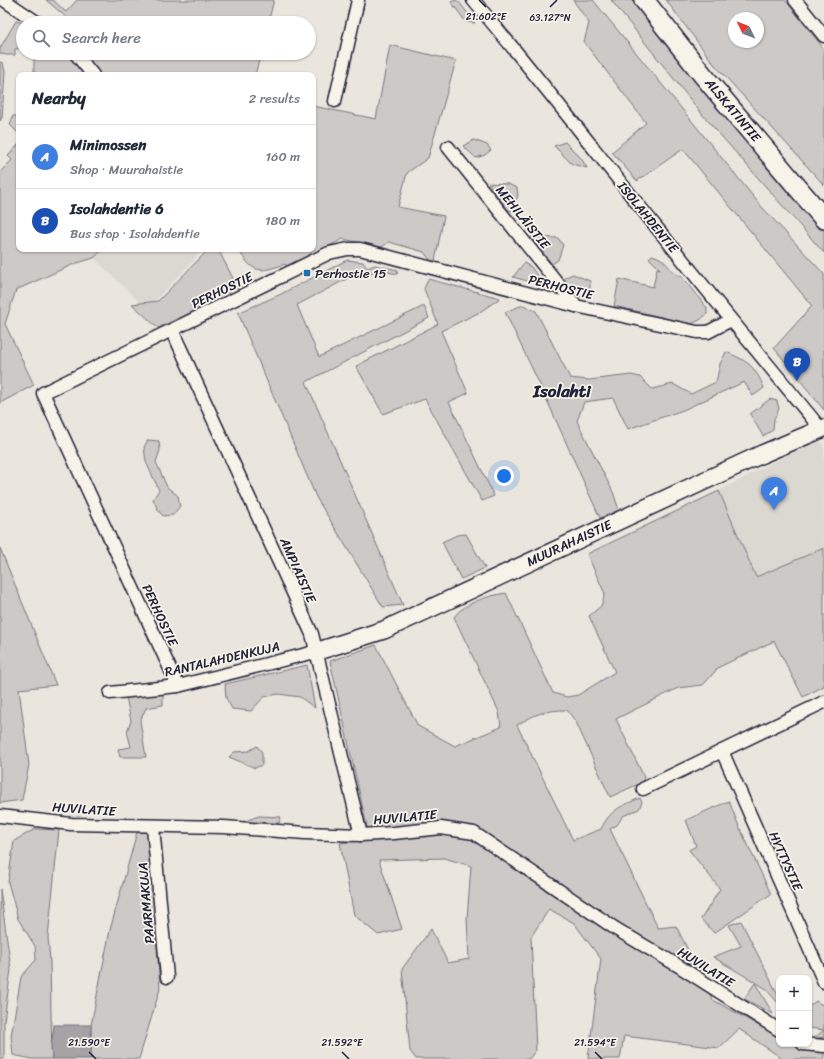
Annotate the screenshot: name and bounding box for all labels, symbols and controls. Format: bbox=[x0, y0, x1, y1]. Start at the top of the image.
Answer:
text: 21.602°E bbox=[466, 8, 508, 26]
text: 63.127°N bbox=[529, 9, 571, 27]
north arrow bbox=[728, 12, 764, 48]
search box bbox=[16, 16, 316, 60]
text: Search here bbox=[62, 25, 141, 51]
icon: search bbox=[30, 27, 52, 49]
street label: ALSKATINTIE bbox=[698, 72, 767, 148]
text: Nearby bbox=[32, 83, 86, 113]
text: 2 results bbox=[249, 87, 300, 110]
text: Minimossen bbox=[70, 132, 146, 158]
text: A bbox=[41, 145, 49, 168]
text: 160 m bbox=[265, 145, 300, 168]
text: Shop · Muurahaistie bbox=[70, 158, 183, 181]
street label: ISOLAHDENTIE bbox=[611, 175, 685, 259]
street label: MEHILÄISTIE bbox=[490, 180, 557, 255]
text: Isolahdentie 6 bbox=[70, 196, 164, 222]
text: B bbox=[41, 209, 49, 232]
text: 180 m bbox=[265, 209, 300, 232]
text: Bus stop · Isolahdentie bbox=[70, 222, 200, 245]
place label: Perhostie 15 bbox=[315, 262, 387, 285]
street label: PERHOSTIE bbox=[187, 265, 258, 315]
marker: Perhostie 15 bbox=[302, 268, 312, 278]
street label: PERHOSTIE bbox=[526, 268, 597, 306]
pin: B bbox=[784, 348, 810, 381]
district label: Isolahti bbox=[532, 376, 592, 406]
your location bbox=[494, 466, 514, 486]
pin: A bbox=[761, 477, 787, 510]
street label: MUURAHAISTIE bbox=[522, 513, 616, 573]
street label: AMPIAISTIE bbox=[273, 533, 323, 607]
street label: PERHOSTIE bbox=[136, 580, 185, 651]
street label: RANTALAHDENKUJA bbox=[162, 635, 282, 683]
street label: HUVILATIE bbox=[51, 795, 117, 823]
street label: HUVILATIE bbox=[372, 803, 438, 831]
street label: HYTTYSTIE bbox=[763, 828, 810, 895]
street label: PAARMAKUJA bbox=[131, 861, 161, 945]
street label: HUVILATIE bbox=[673, 940, 740, 994]
map controls bbox=[776, 975, 812, 1047]
button: + bbox=[776, 975, 812, 1011]
button: − bbox=[776, 1011, 812, 1047]
text: 21.590°E bbox=[68, 1034, 111, 1052]
text: 21.592°E bbox=[322, 1034, 364, 1052]
text: 21.594°E bbox=[574, 1034, 617, 1052]

